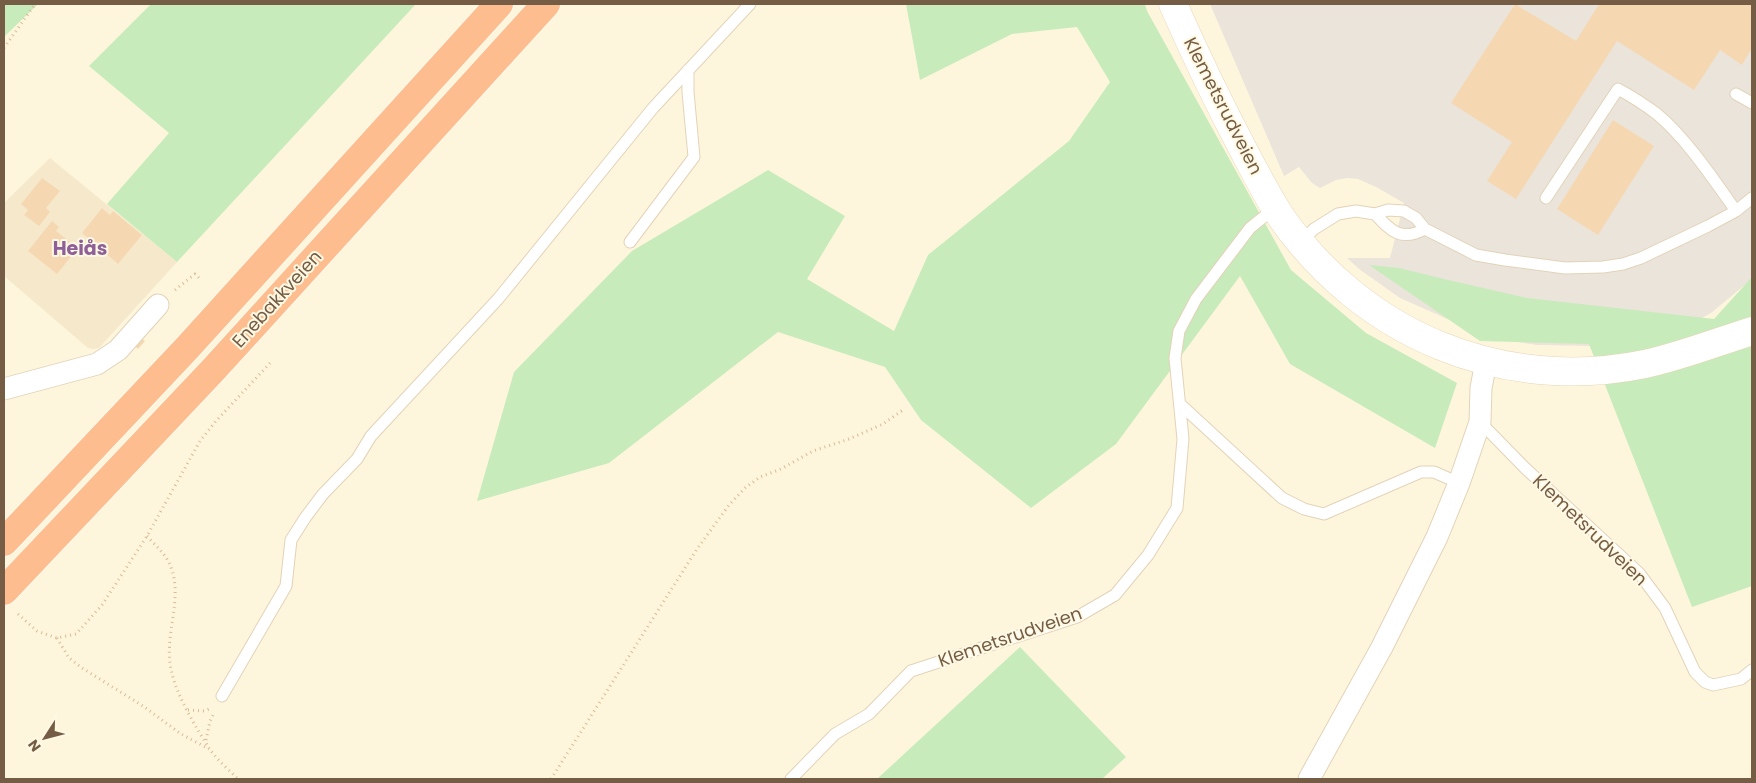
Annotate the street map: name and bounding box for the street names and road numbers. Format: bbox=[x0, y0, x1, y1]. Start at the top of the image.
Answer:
street label: Klemetsrudveien bbox=[1178, 33, 1269, 179]
street label: Enebakkveien bbox=[226, 245, 327, 353]
street label: Klemetsrudveien bbox=[1527, 468, 1653, 591]
street label: Klemetsrudveien bbox=[934, 600, 1085, 673]

